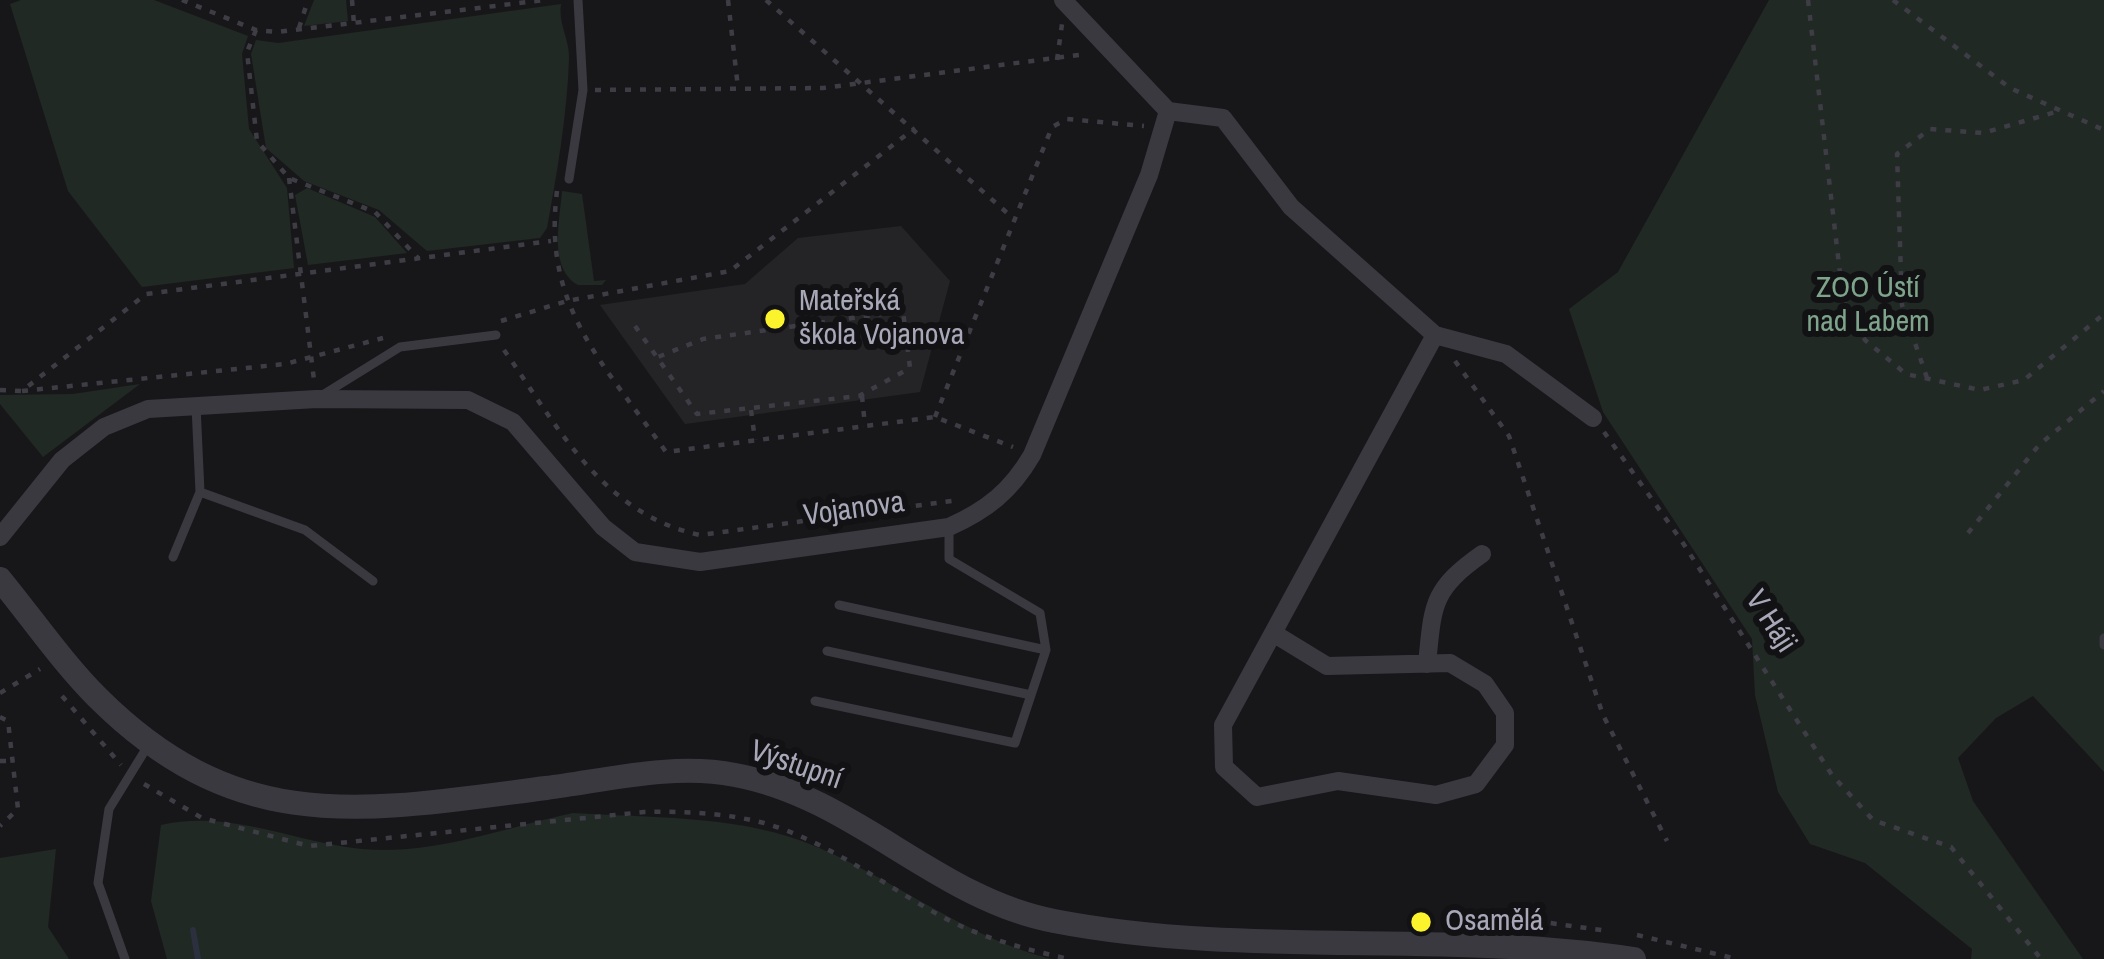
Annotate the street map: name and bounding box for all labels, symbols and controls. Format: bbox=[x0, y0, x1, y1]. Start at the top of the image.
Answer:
park label: ZOO Ústí nad Labem bbox=[1806, 271, 1930, 342]
place label: Mateřská škola Vojanova bbox=[799, 284, 964, 354]
marker: Mateřská škola Vojanova bbox=[762, 306, 788, 332]
street label: Vojanova bbox=[801, 485, 907, 535]
street label: V Háji bbox=[1737, 584, 1803, 660]
street label: Výstupní bbox=[745, 734, 847, 798]
place label: Osamělá bbox=[1445, 904, 1543, 940]
marker: Osamělá bbox=[1408, 909, 1434, 935]

